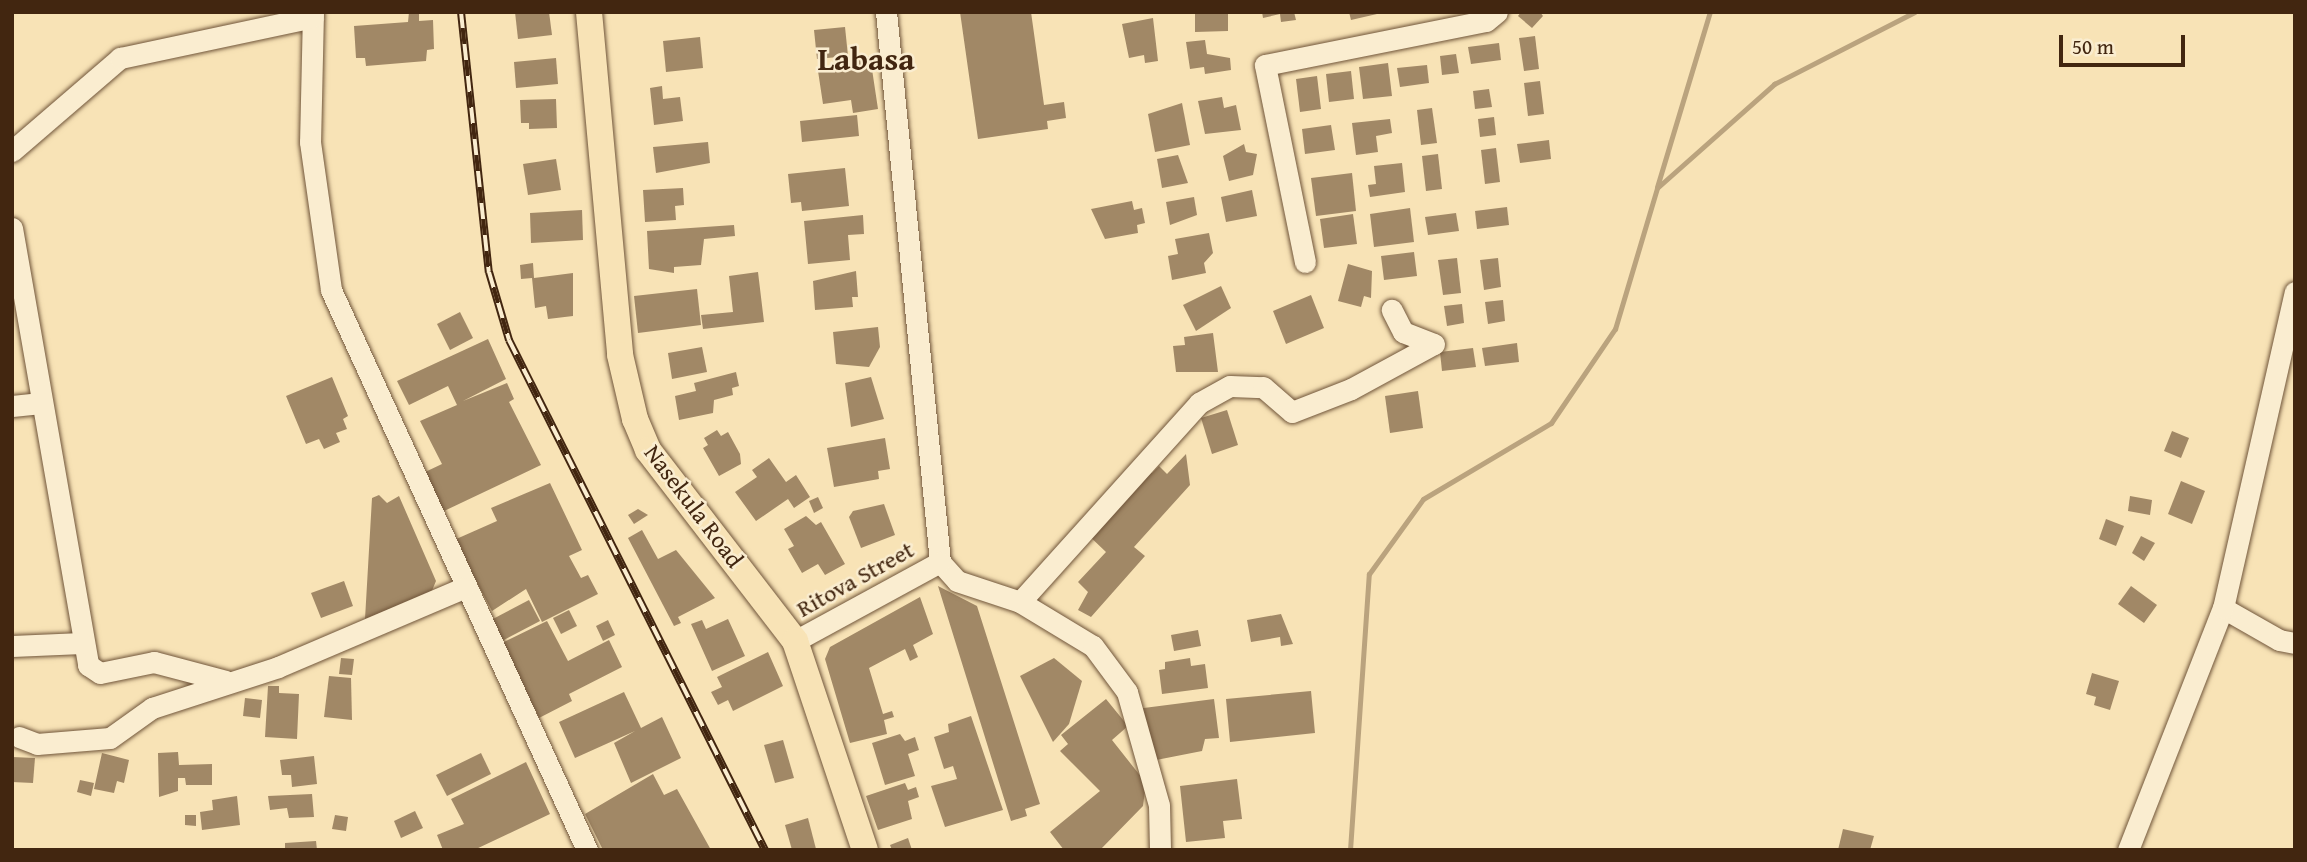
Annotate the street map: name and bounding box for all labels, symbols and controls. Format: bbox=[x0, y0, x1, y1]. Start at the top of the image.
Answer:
scale bar bbox=[2062, 21, 2188, 65]
text: 50 m bbox=[2072, 31, 2114, 62]
district label: Labasa bbox=[817, 40, 915, 78]
street label: Nasekula Road bbox=[638, 439, 750, 573]
street label: Ritova Street bbox=[791, 535, 919, 623]

